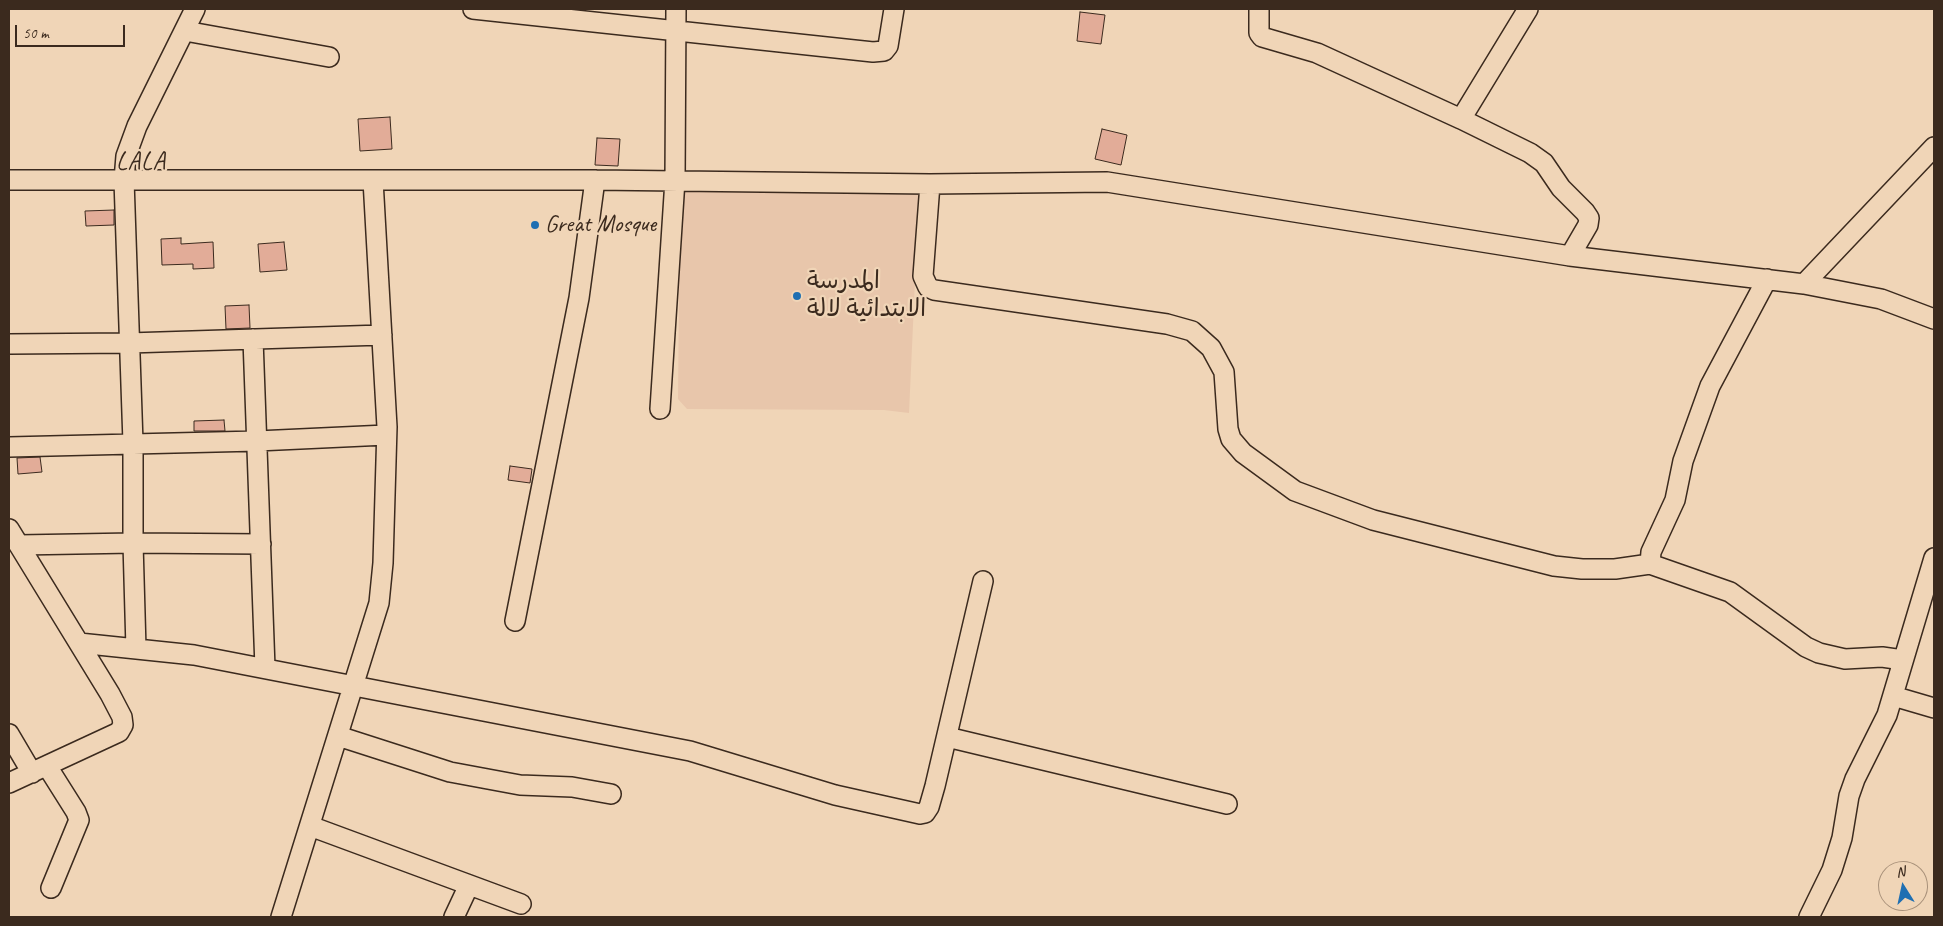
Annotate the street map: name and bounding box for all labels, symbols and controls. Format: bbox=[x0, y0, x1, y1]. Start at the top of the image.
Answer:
scale bar bbox=[18, 15, 128, 47]
text: 50 m bbox=[23, 24, 49, 43]
district label: LALA bbox=[116, 147, 166, 177]
place label: Great Mosque bbox=[545, 211, 656, 239]
marker: Great Mosque bbox=[529, 219, 541, 231]
place label: المدرسة الابتدائية لالة bbox=[807, 268, 926, 324]
marker: المدرسة الابتدائية لالة bbox=[791, 290, 803, 302]
north arrow bbox=[1878, 861, 1928, 911]
text: N bbox=[1895, 863, 1906, 881]

